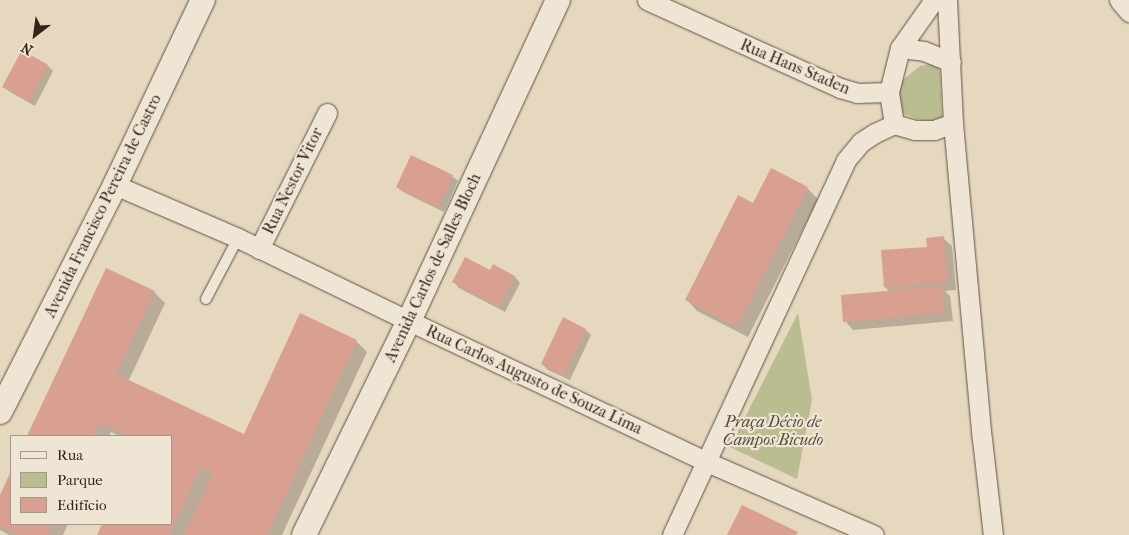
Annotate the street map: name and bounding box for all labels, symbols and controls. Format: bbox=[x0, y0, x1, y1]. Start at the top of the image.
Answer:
north arrow bbox=[10, 10, 60, 60]
street label: Rua Hans Staden bbox=[737, 35, 853, 99]
text: N bbox=[18, 38, 36, 58]
street label: Avenida Francisco Pereira de Castro bbox=[40, 91, 166, 321]
street label: Rua Nestor Vitor bbox=[259, 125, 327, 237]
street label: Avenida Carlos de Salles Bloch bbox=[381, 170, 485, 366]
street label: Rua Carlos Augusto de Souza Lima bbox=[423, 321, 645, 439]
park label: Praça Décio de Campos Bicudo bbox=[723, 412, 823, 450]
legend bbox=[10, 435, 172, 525]
text: Rua bbox=[57, 446, 83, 464]
text: Parque bbox=[57, 471, 103, 489]
text: Edifício bbox=[57, 496, 107, 514]

